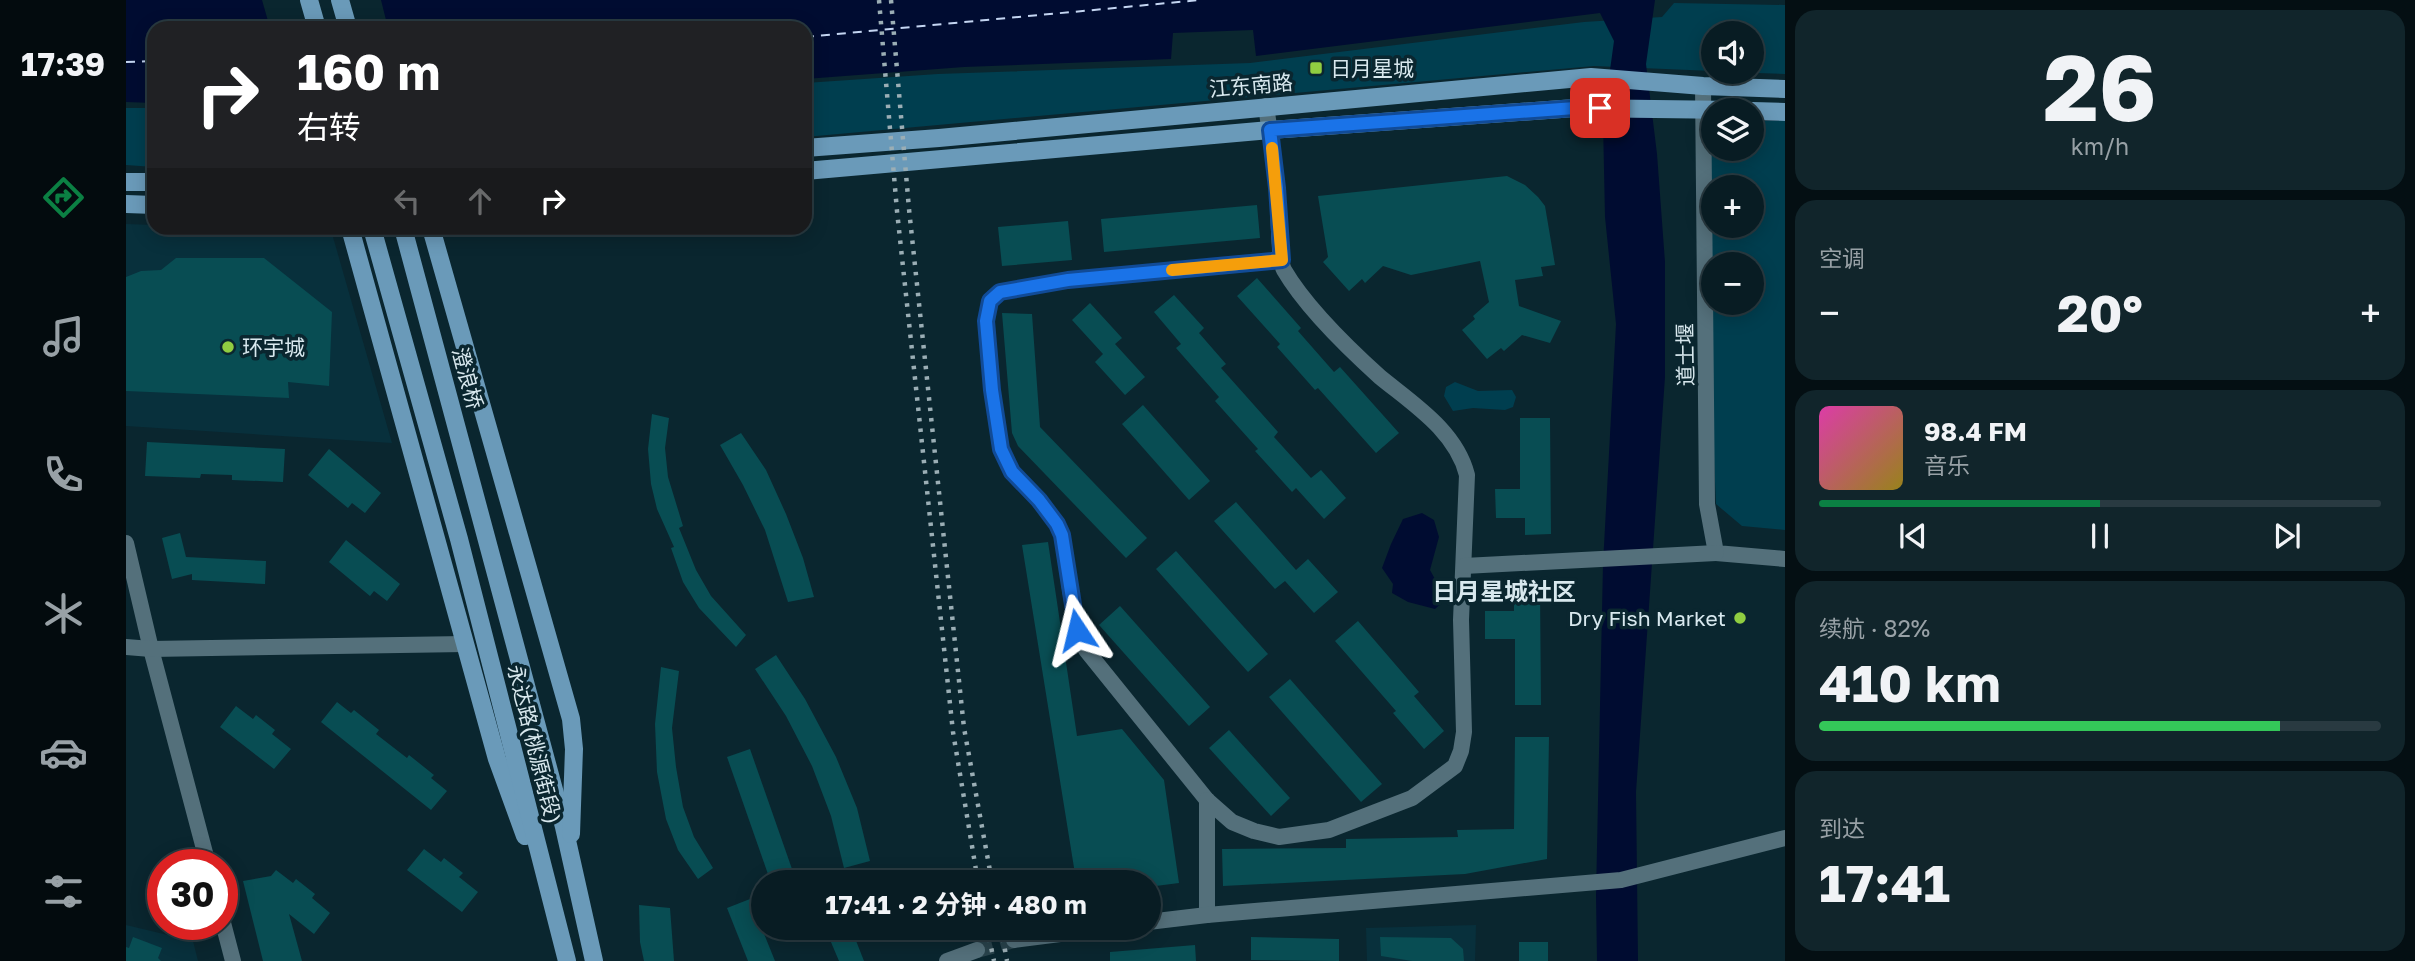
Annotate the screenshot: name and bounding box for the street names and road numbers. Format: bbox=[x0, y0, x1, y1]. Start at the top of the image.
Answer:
street label: 江东南路 bbox=[1208, 68, 1294, 102]
street label: 道士堰 bbox=[1671, 323, 1699, 387]
street label: 澄浪桥 bbox=[447, 344, 489, 412]
street label: 永达路(桃源街段) bbox=[503, 662, 567, 826]

